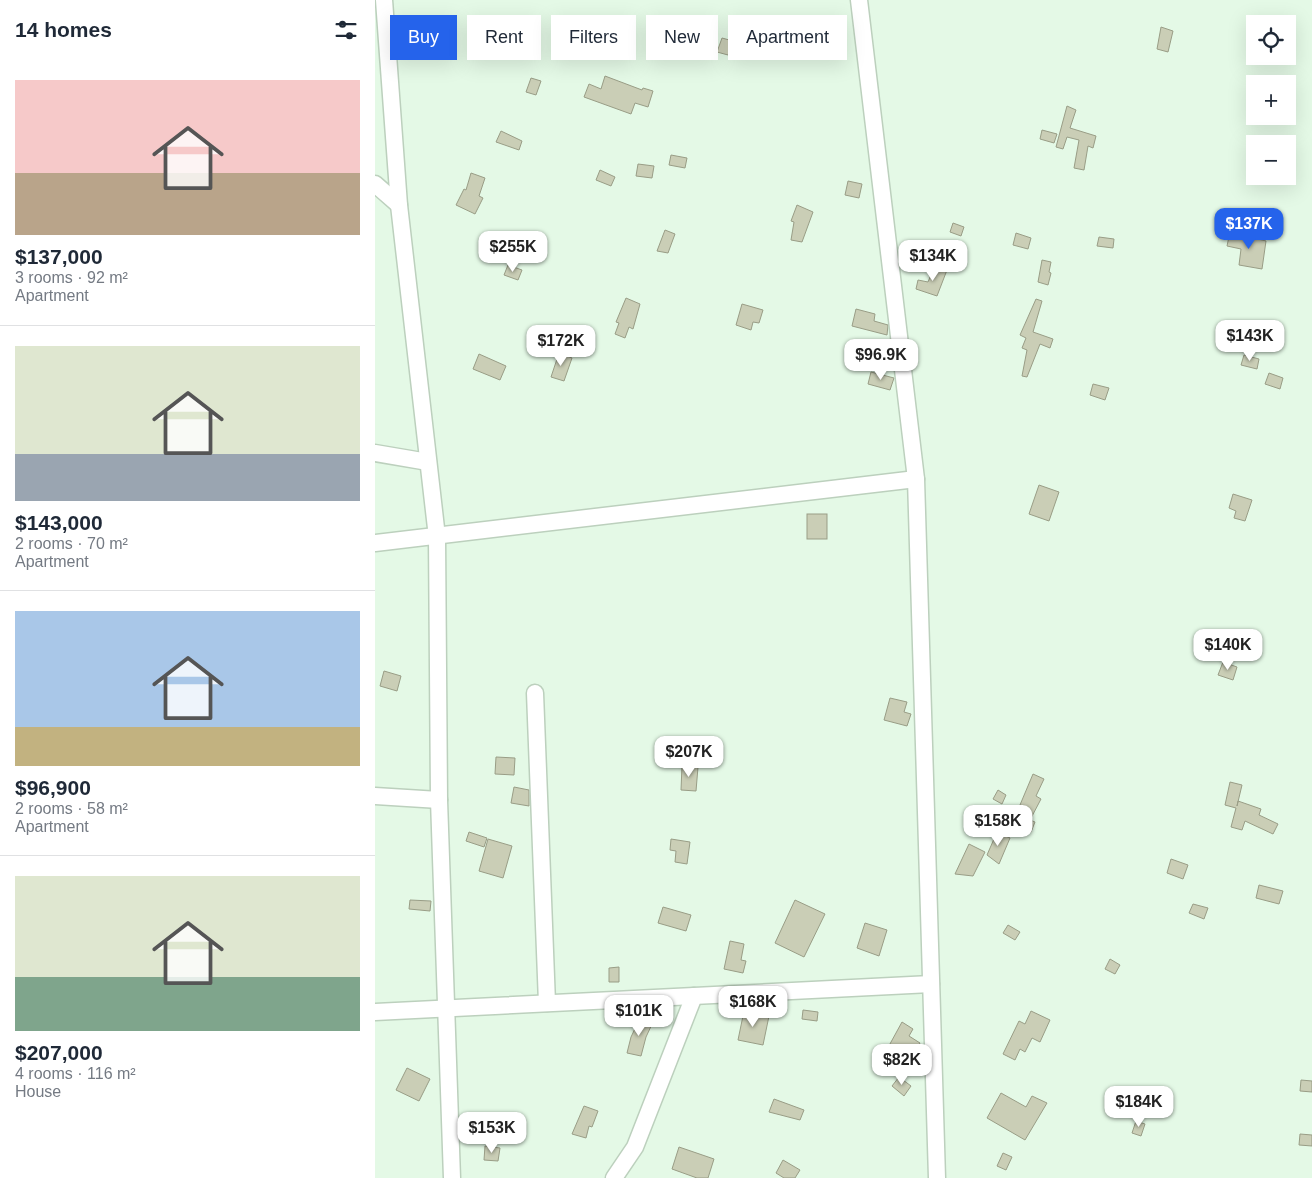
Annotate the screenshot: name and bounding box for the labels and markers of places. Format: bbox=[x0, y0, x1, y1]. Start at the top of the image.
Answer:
pin: $137K bbox=[1214, 208, 1284, 250]
pin: $255K bbox=[478, 230, 548, 273]
pin: $134K bbox=[898, 240, 968, 282]
pin: $143K bbox=[1215, 320, 1285, 362]
pin: $172K bbox=[526, 324, 596, 367]
pin: $96.9K bbox=[840, 338, 922, 381]
pin: $140K bbox=[1193, 628, 1263, 671]
pin: $207K bbox=[654, 736, 724, 778]
pin: $158K bbox=[963, 804, 1033, 847]
pin: $168K bbox=[718, 986, 788, 1028]
pin: $101K bbox=[604, 994, 674, 1037]
pin: $82K bbox=[872, 1044, 932, 1086]
pin: $184K bbox=[1104, 1086, 1174, 1128]
pin: $153K bbox=[457, 1112, 527, 1154]

